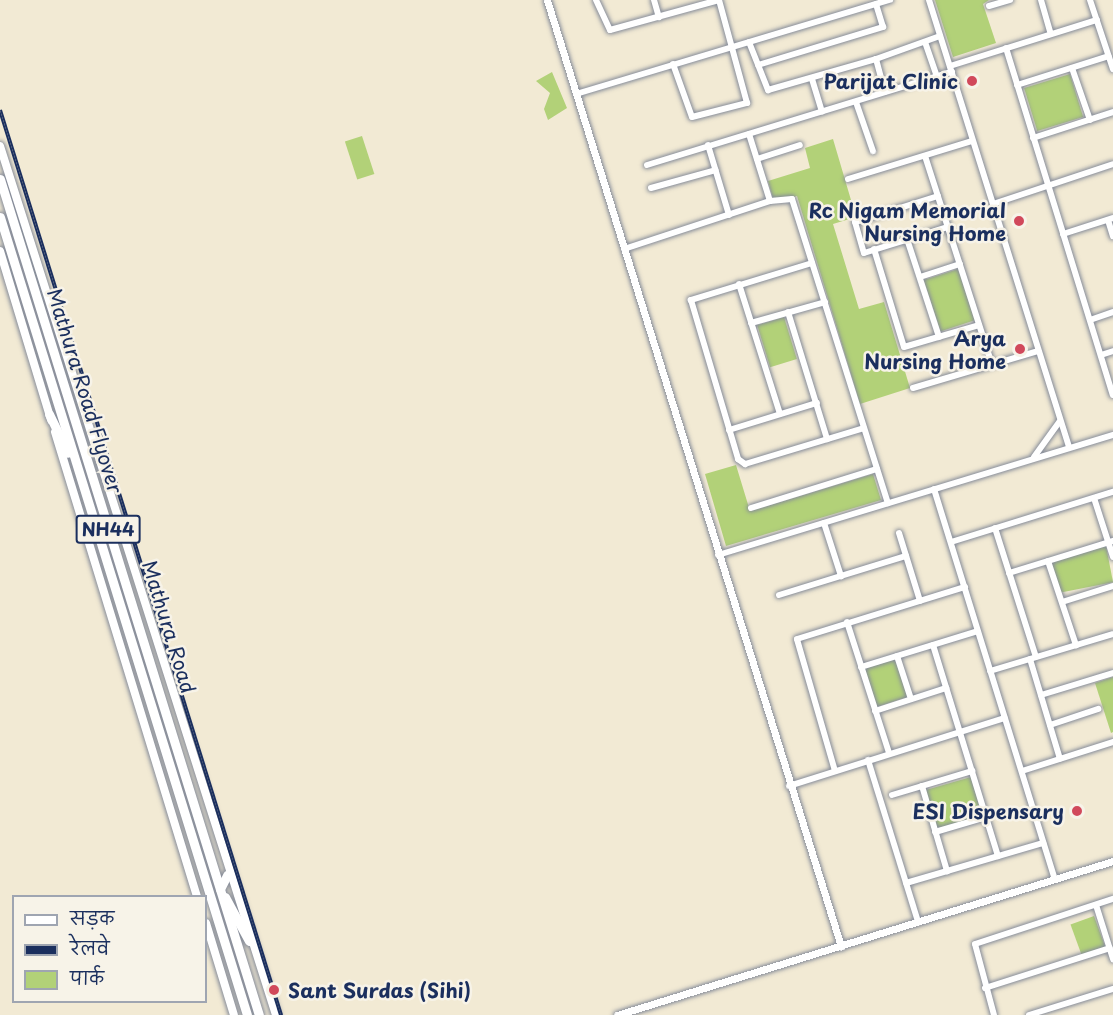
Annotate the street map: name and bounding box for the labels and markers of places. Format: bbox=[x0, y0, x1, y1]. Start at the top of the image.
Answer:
place label: Parijat Clinic bbox=[824, 69, 958, 93]
marker: Parijat Clinic bbox=[963, 72, 981, 90]
place label: Rc Nigam Memorial Nursing Home bbox=[806, 198, 1006, 245]
marker: Rc Nigam Memorial Nursing Home bbox=[1010, 212, 1028, 230]
place label: Arya Nursing Home bbox=[863, 326, 1006, 373]
marker: Arya Nursing Home bbox=[1011, 340, 1029, 358]
place label: ESI Dispensary bbox=[913, 799, 1064, 823]
marker: ESI Dispensary bbox=[1068, 802, 1086, 820]
place label: Sant Surdas (Sihi) bbox=[288, 978, 470, 1002]
marker: Sant Surdas (Sihi) bbox=[265, 981, 283, 999]

